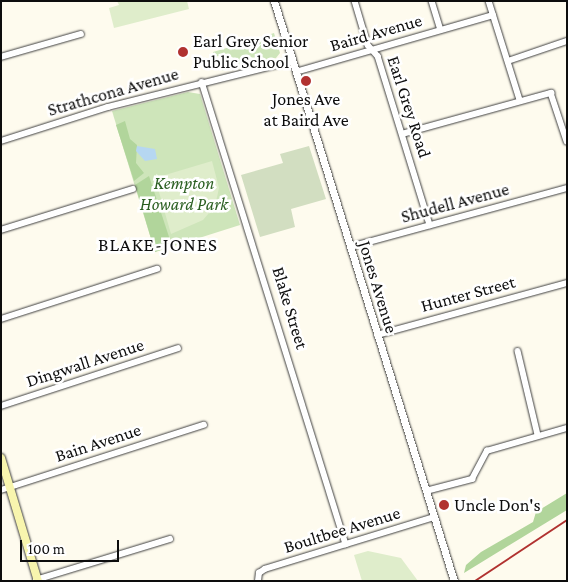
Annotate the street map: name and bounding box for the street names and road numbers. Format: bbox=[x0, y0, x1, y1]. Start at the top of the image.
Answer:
street label: Baird Avenue bbox=[327, 10, 425, 56]
street label: Earl Grey Road bbox=[382, 53, 436, 161]
street label: Strathcona Avenue bbox=[45, 63, 181, 121]
street label: Shudell Avenue bbox=[399, 178, 511, 228]
street label: Jones Avenue bbox=[354, 238, 402, 336]
street label: Blake Street bbox=[267, 264, 313, 352]
street label: Hunter Street bbox=[418, 271, 518, 317]
street label: Dingwall Avenue bbox=[23, 334, 147, 392]
street label: Bain Avenue bbox=[52, 419, 144, 467]
street label: Boultbee Avenue bbox=[281, 502, 403, 558]

